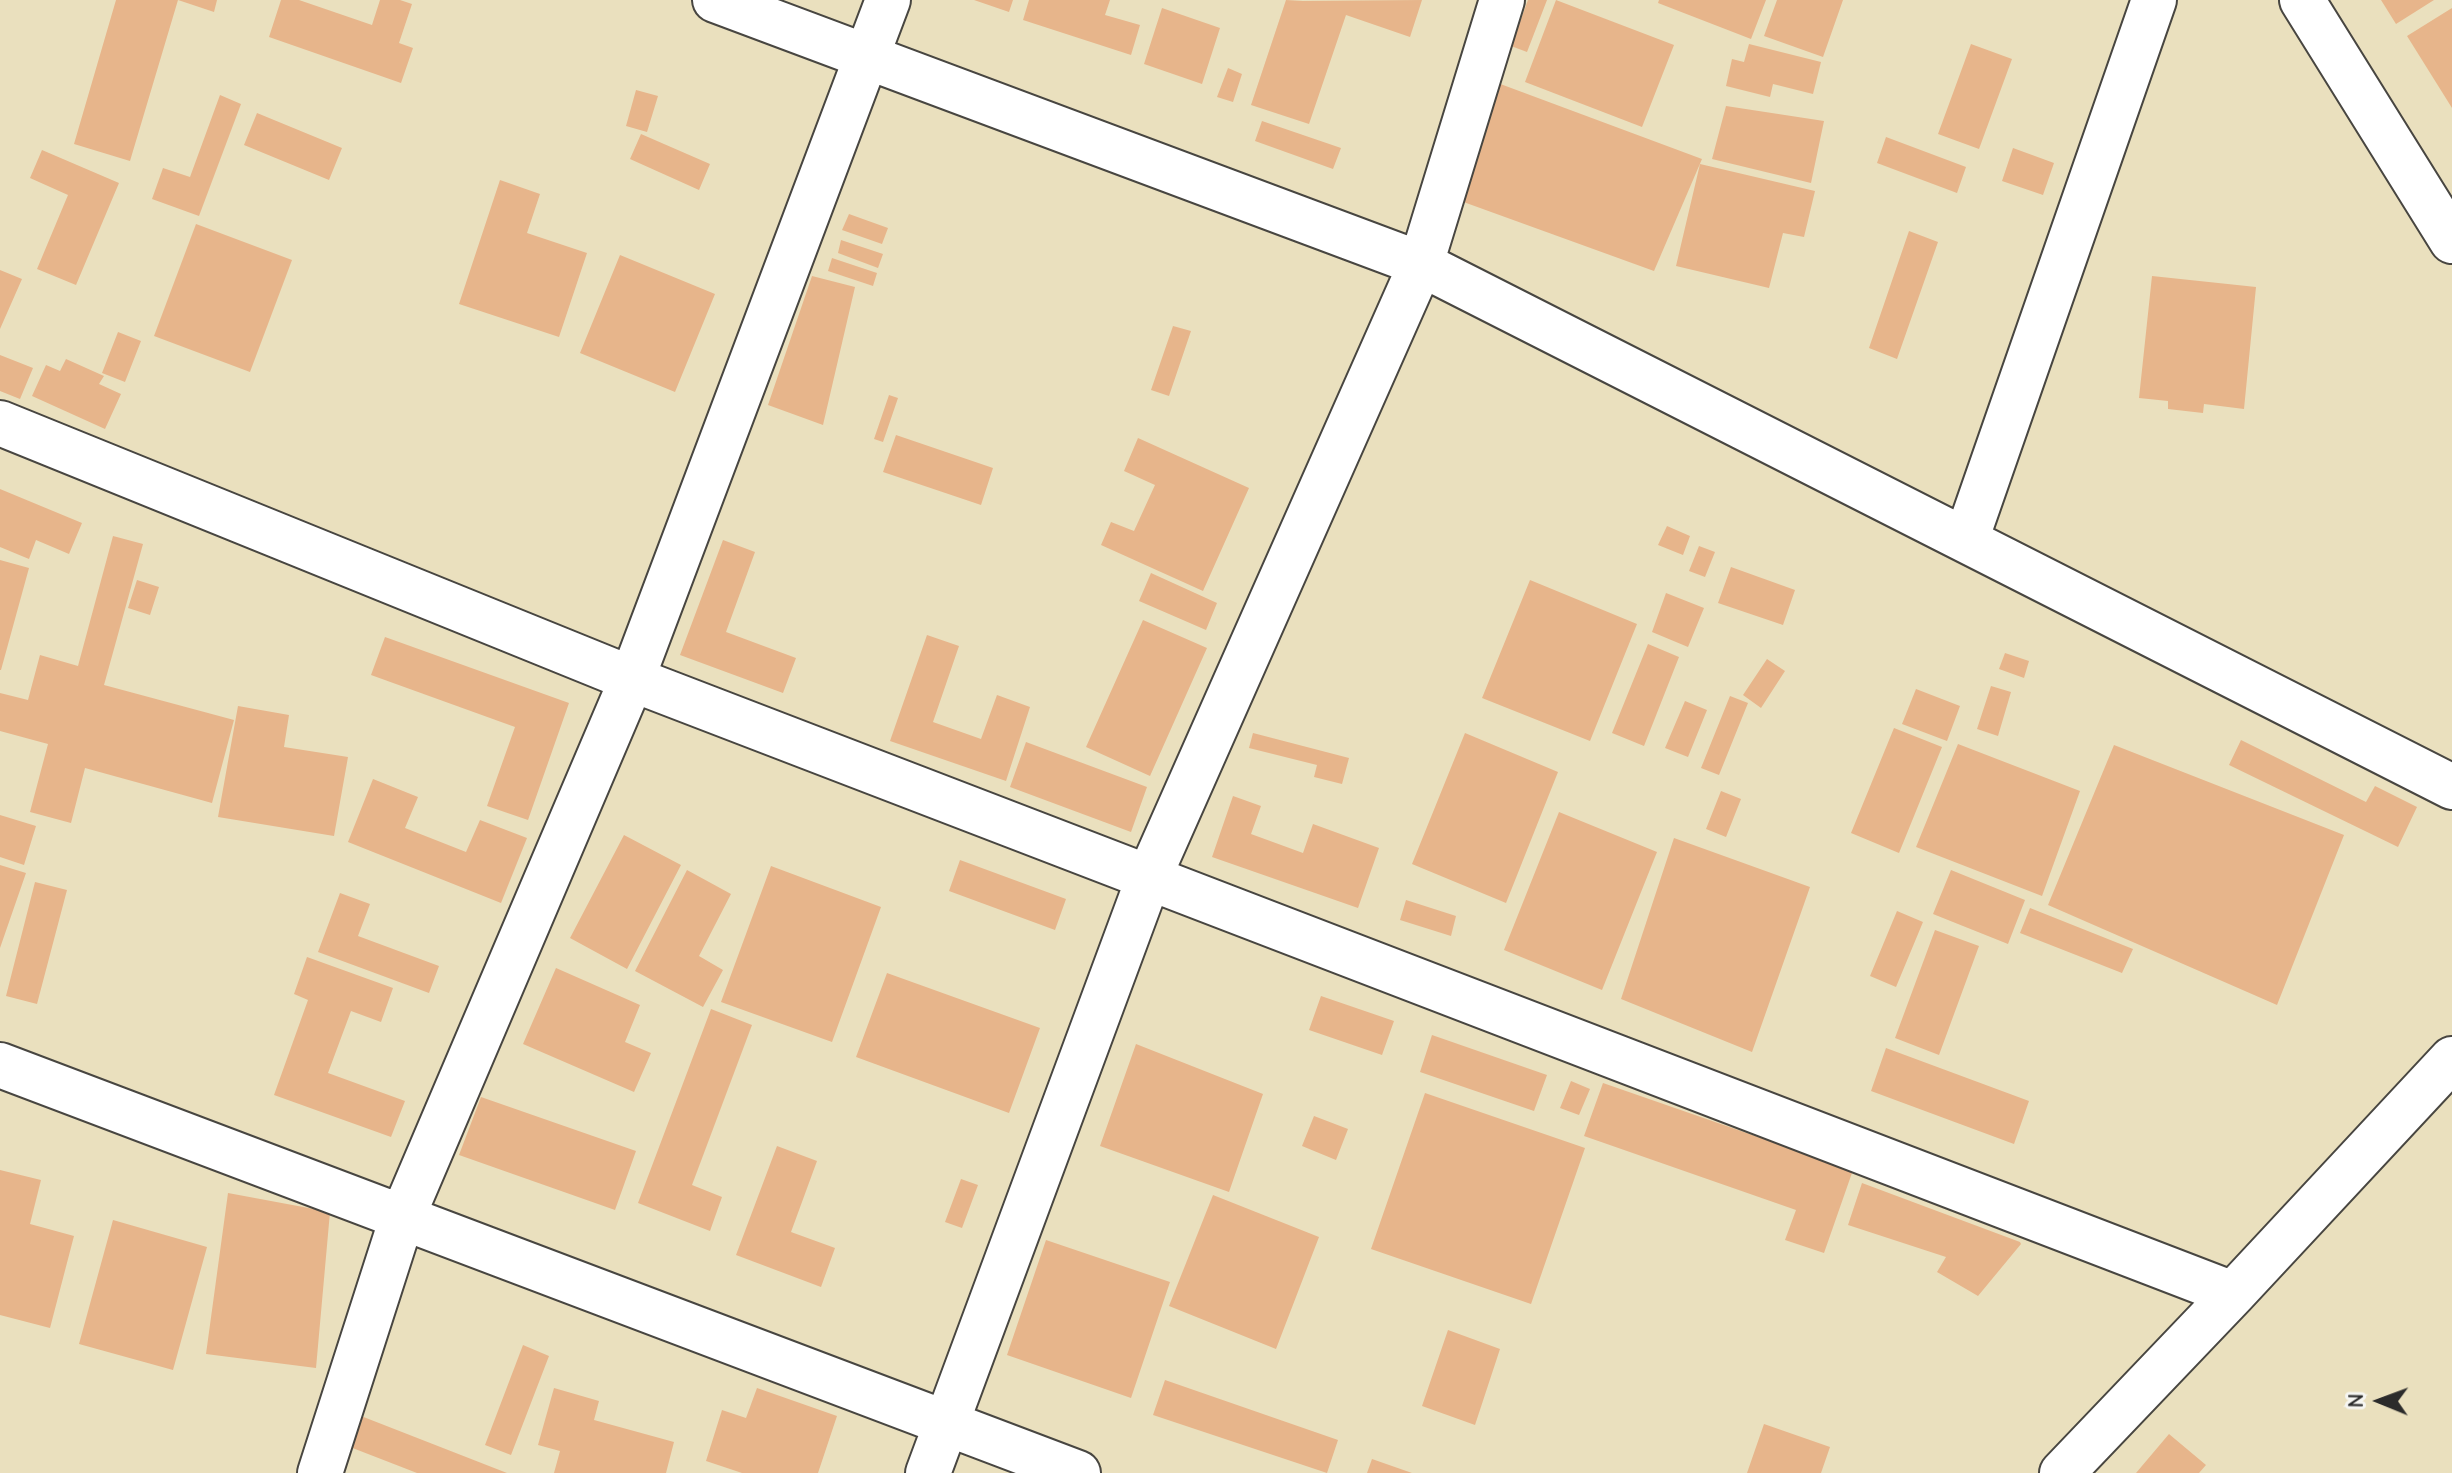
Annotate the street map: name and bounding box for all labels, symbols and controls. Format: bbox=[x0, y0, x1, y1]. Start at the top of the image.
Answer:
north arrow bbox=[2340, 1361, 2420, 1441]
text: N bbox=[2343, 1393, 2369, 1408]

